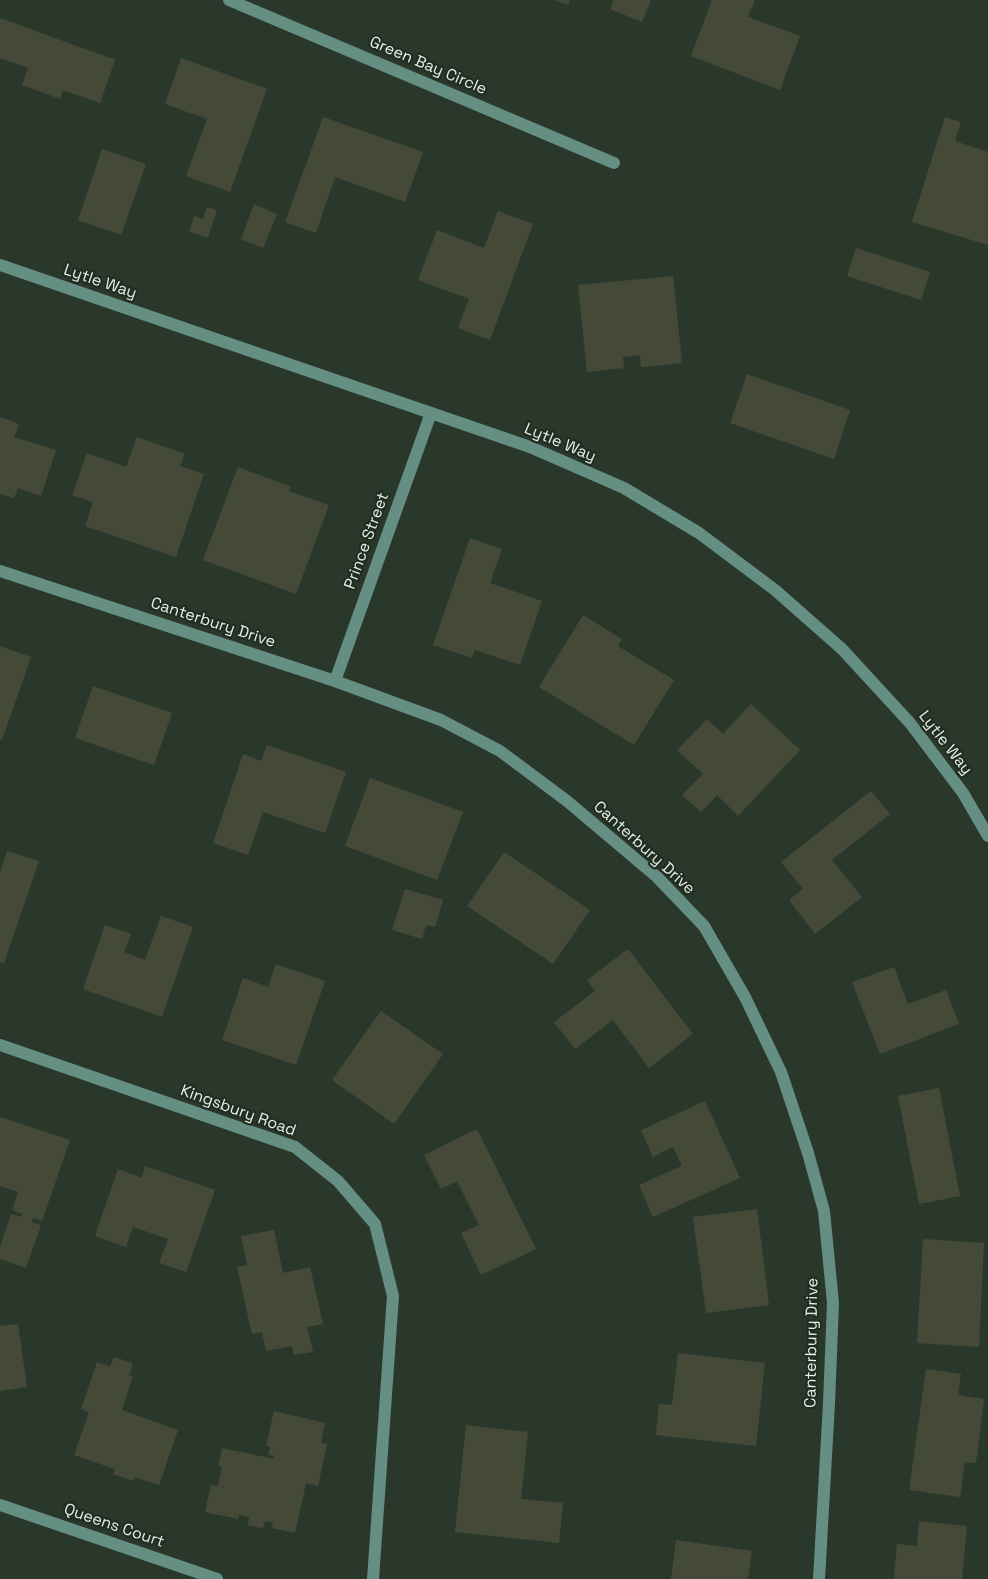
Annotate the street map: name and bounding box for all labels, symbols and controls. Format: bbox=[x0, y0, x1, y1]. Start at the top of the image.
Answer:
street label: Green Bay Circle bbox=[366, 33, 490, 99]
street label: Lytle Way bbox=[61, 261, 139, 303]
street label: Lytle Way bbox=[521, 419, 599, 467]
street label: Prince Street bbox=[341, 490, 393, 592]
street label: Canterbury Drive bbox=[148, 594, 278, 652]
street label: Lytle Way bbox=[914, 707, 976, 779]
street label: Canterbury Drive bbox=[589, 797, 699, 899]
street label: Kingsbury Road bbox=[178, 1081, 298, 1141]
street label: Canterbury Drive bbox=[801, 1278, 823, 1408]
street label: Queens Court bbox=[61, 1500, 167, 1552]

